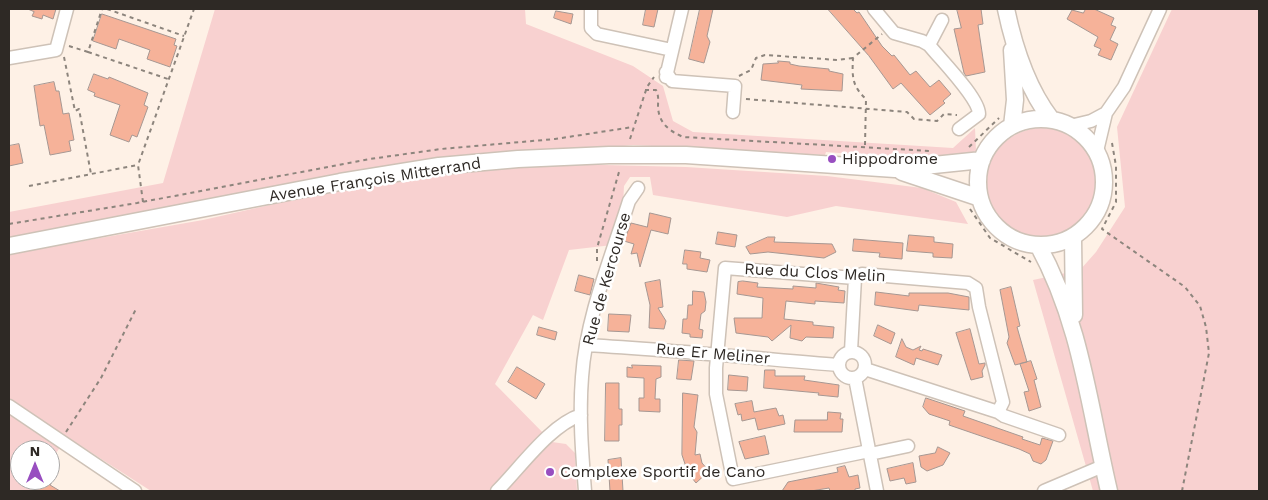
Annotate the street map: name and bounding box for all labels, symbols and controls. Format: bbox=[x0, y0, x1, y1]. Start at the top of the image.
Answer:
place label: Hippodrome bbox=[842, 149, 938, 169]
marker: Hippodrome bbox=[826, 153, 838, 165]
street label: Avenue François Mitterrand bbox=[268, 154, 482, 206]
street label: Rue de Kercourse bbox=[579, 210, 635, 348]
street label: Rue du Clos Melin bbox=[744, 260, 886, 286]
street label: Rue Er Meliner bbox=[655, 339, 771, 369]
north arrow bbox=[10, 440, 60, 490]
text: N bbox=[30, 443, 40, 459]
place label: Complexe Sportif de Cano bbox=[560, 462, 765, 482]
marker: Complexe Sportif de Cano bbox=[544, 466, 556, 478]

